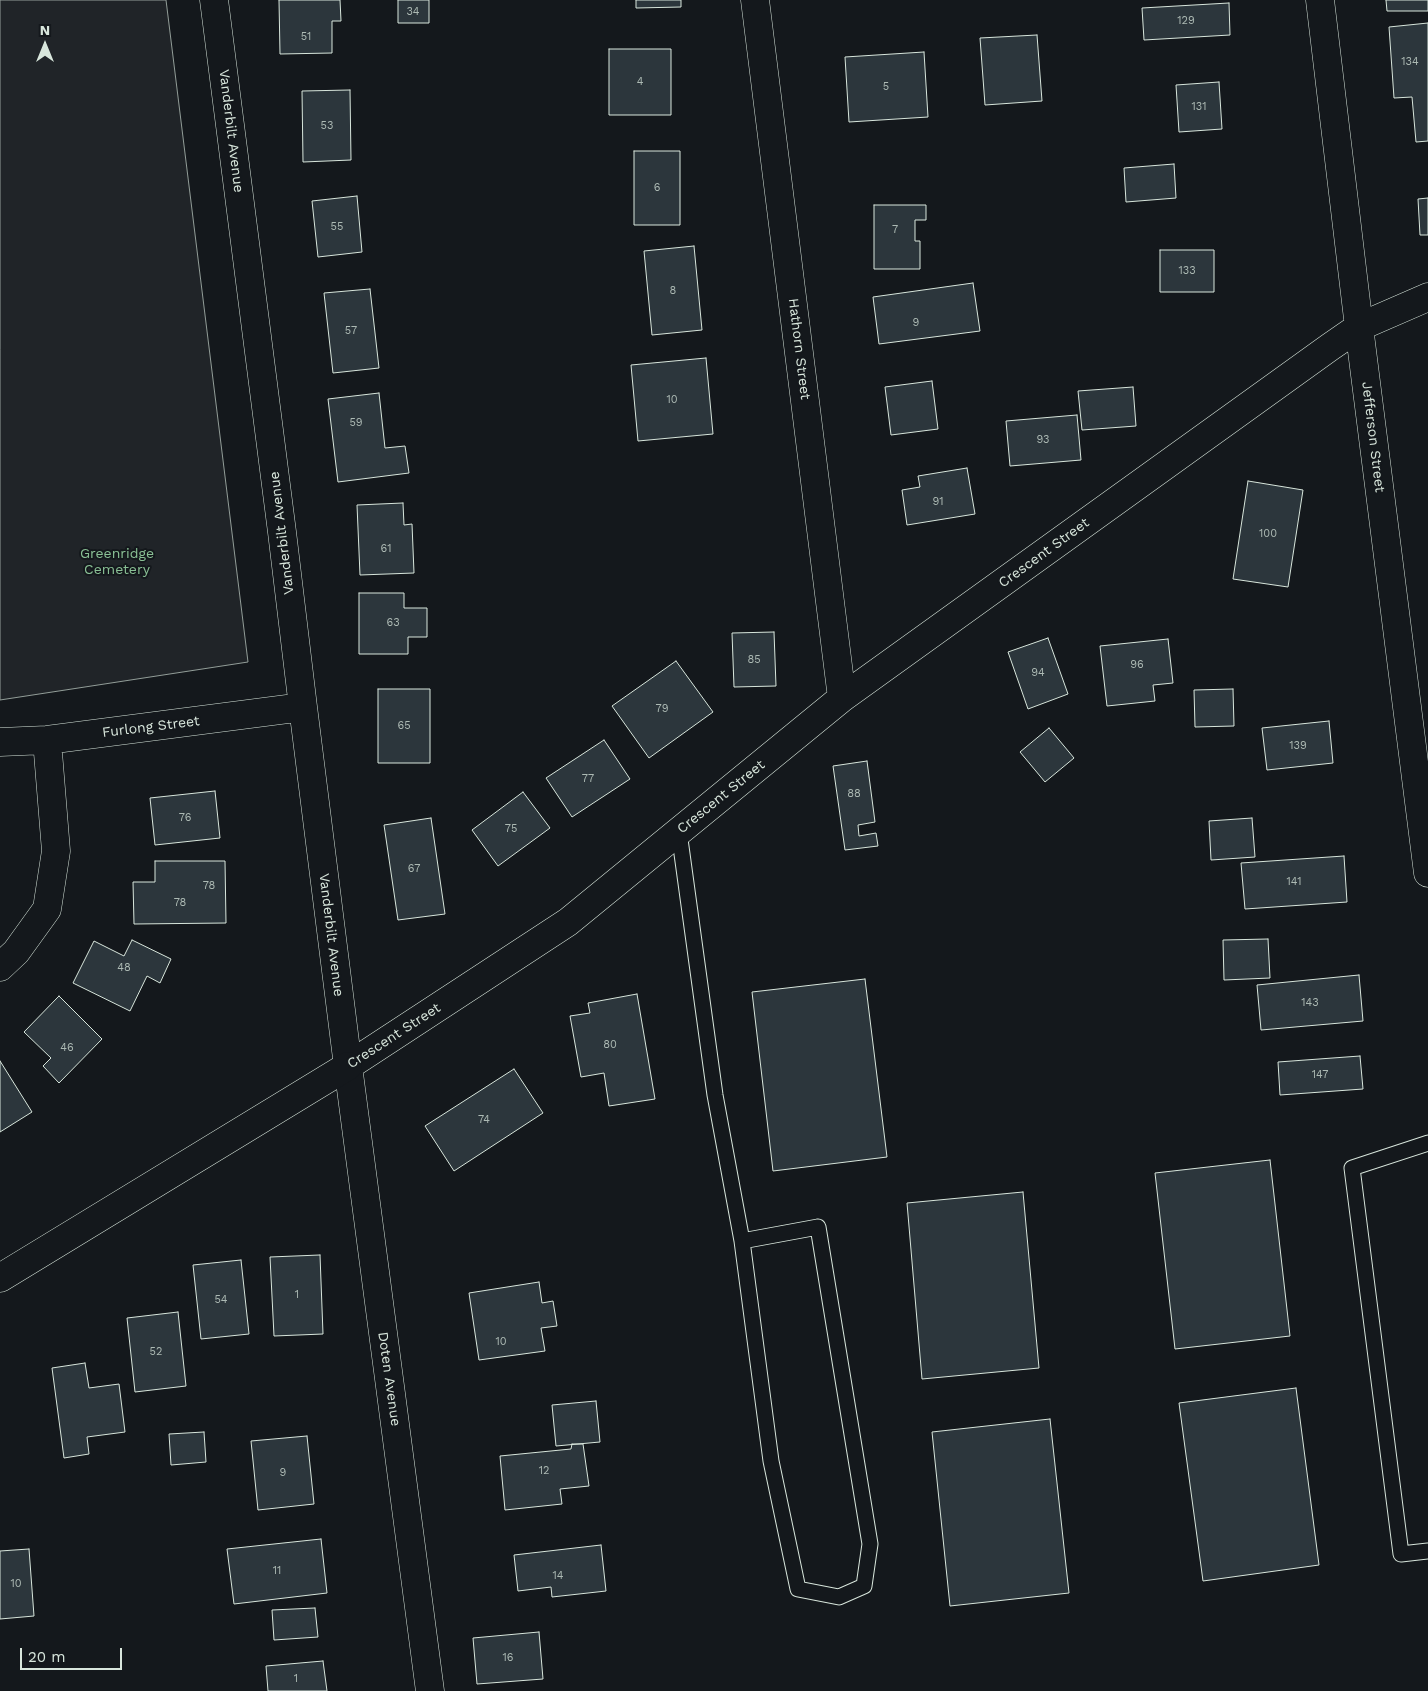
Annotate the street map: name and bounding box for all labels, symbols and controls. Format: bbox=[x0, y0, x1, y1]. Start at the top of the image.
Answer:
house number: 34 bbox=[406, 5, 420, 19]
house number: 129 bbox=[1177, 14, 1195, 28]
north arrow bbox=[20, 20, 70, 70]
text: N bbox=[40, 22, 50, 38]
house number: 51 bbox=[301, 30, 311, 44]
house number: 134 bbox=[1401, 55, 1419, 69]
street label: Vanderbilt Avenue bbox=[215, 68, 247, 194]
house number: 4 bbox=[637, 75, 643, 89]
house number: 5 bbox=[883, 80, 889, 94]
house number: 131 bbox=[1192, 100, 1206, 114]
house number: 53 bbox=[321, 119, 333, 133]
house number: 6 bbox=[654, 181, 660, 195]
house number: 55 bbox=[331, 220, 343, 234]
house number: 7 bbox=[892, 223, 898, 237]
house number: 133 bbox=[1178, 264, 1196, 278]
house number: 8 bbox=[670, 284, 676, 298]
street label: Hathorn Street bbox=[784, 297, 814, 401]
house number: 9 bbox=[913, 316, 919, 330]
house number: 57 bbox=[345, 324, 357, 338]
street label: Jefferson Street bbox=[1358, 381, 1388, 493]
house number: 10 bbox=[666, 393, 678, 407]
house number: 59 bbox=[349, 416, 363, 430]
house number: 93 bbox=[1037, 433, 1049, 447]
street label: Vanderbilt Avenue bbox=[266, 470, 298, 596]
house number: 91 bbox=[932, 495, 944, 509]
street label: Crescent Street bbox=[995, 515, 1093, 591]
house number: 100 bbox=[1259, 527, 1277, 541]
house number: 61 bbox=[381, 542, 391, 556]
park label: Greenridge Cemetery bbox=[80, 546, 154, 578]
house number: 63 bbox=[386, 616, 400, 630]
house number: 85 bbox=[747, 653, 761, 667]
house number: 96 bbox=[1130, 658, 1144, 672]
house number: 94 bbox=[1031, 666, 1045, 680]
house number: 79 bbox=[656, 702, 668, 716]
street label: Furlong Street bbox=[101, 713, 201, 741]
house number: 65 bbox=[397, 719, 411, 733]
house number: 139 bbox=[1289, 739, 1307, 753]
street label: Crescent Street bbox=[674, 757, 768, 837]
house number: 77 bbox=[582, 772, 594, 786]
house number: 88 bbox=[847, 787, 861, 801]
house number: 76 bbox=[179, 811, 191, 825]
house number: 75 bbox=[505, 822, 517, 836]
house number: 67 bbox=[408, 862, 420, 876]
street label: Vanderbilt Avenue bbox=[315, 872, 347, 998]
house number: 141 bbox=[1286, 875, 1302, 889]
house number: 78 bbox=[203, 879, 215, 893]
house number: 78 bbox=[174, 896, 186, 910]
house number: 48 bbox=[117, 961, 131, 975]
house number: 143 bbox=[1301, 996, 1319, 1010]
street label: Crescent Street bbox=[344, 1000, 444, 1072]
house number: 80 bbox=[603, 1038, 617, 1052]
house number: 46 bbox=[60, 1041, 74, 1055]
house number: 147 bbox=[1312, 1068, 1328, 1082]
house number: 74 bbox=[478, 1113, 490, 1127]
house number: 1 bbox=[295, 1288, 299, 1302]
house number: 54 bbox=[214, 1293, 228, 1307]
street label: Doten Avenue bbox=[374, 1331, 404, 1427]
house number: 10 bbox=[495, 1335, 507, 1349]
house number: 52 bbox=[150, 1345, 162, 1359]
house number: 12 bbox=[539, 1464, 549, 1478]
house number: 9 bbox=[280, 1466, 286, 1480]
house number: 11 bbox=[273, 1564, 281, 1578]
house number: 14 bbox=[552, 1569, 564, 1583]
house number: 10 bbox=[10, 1577, 22, 1591]
scale bar bbox=[22, 1638, 125, 1670]
text: 20 m bbox=[28, 1648, 66, 1666]
house number: 16 bbox=[503, 1651, 513, 1665]
house number: 1 bbox=[294, 1672, 298, 1686]

